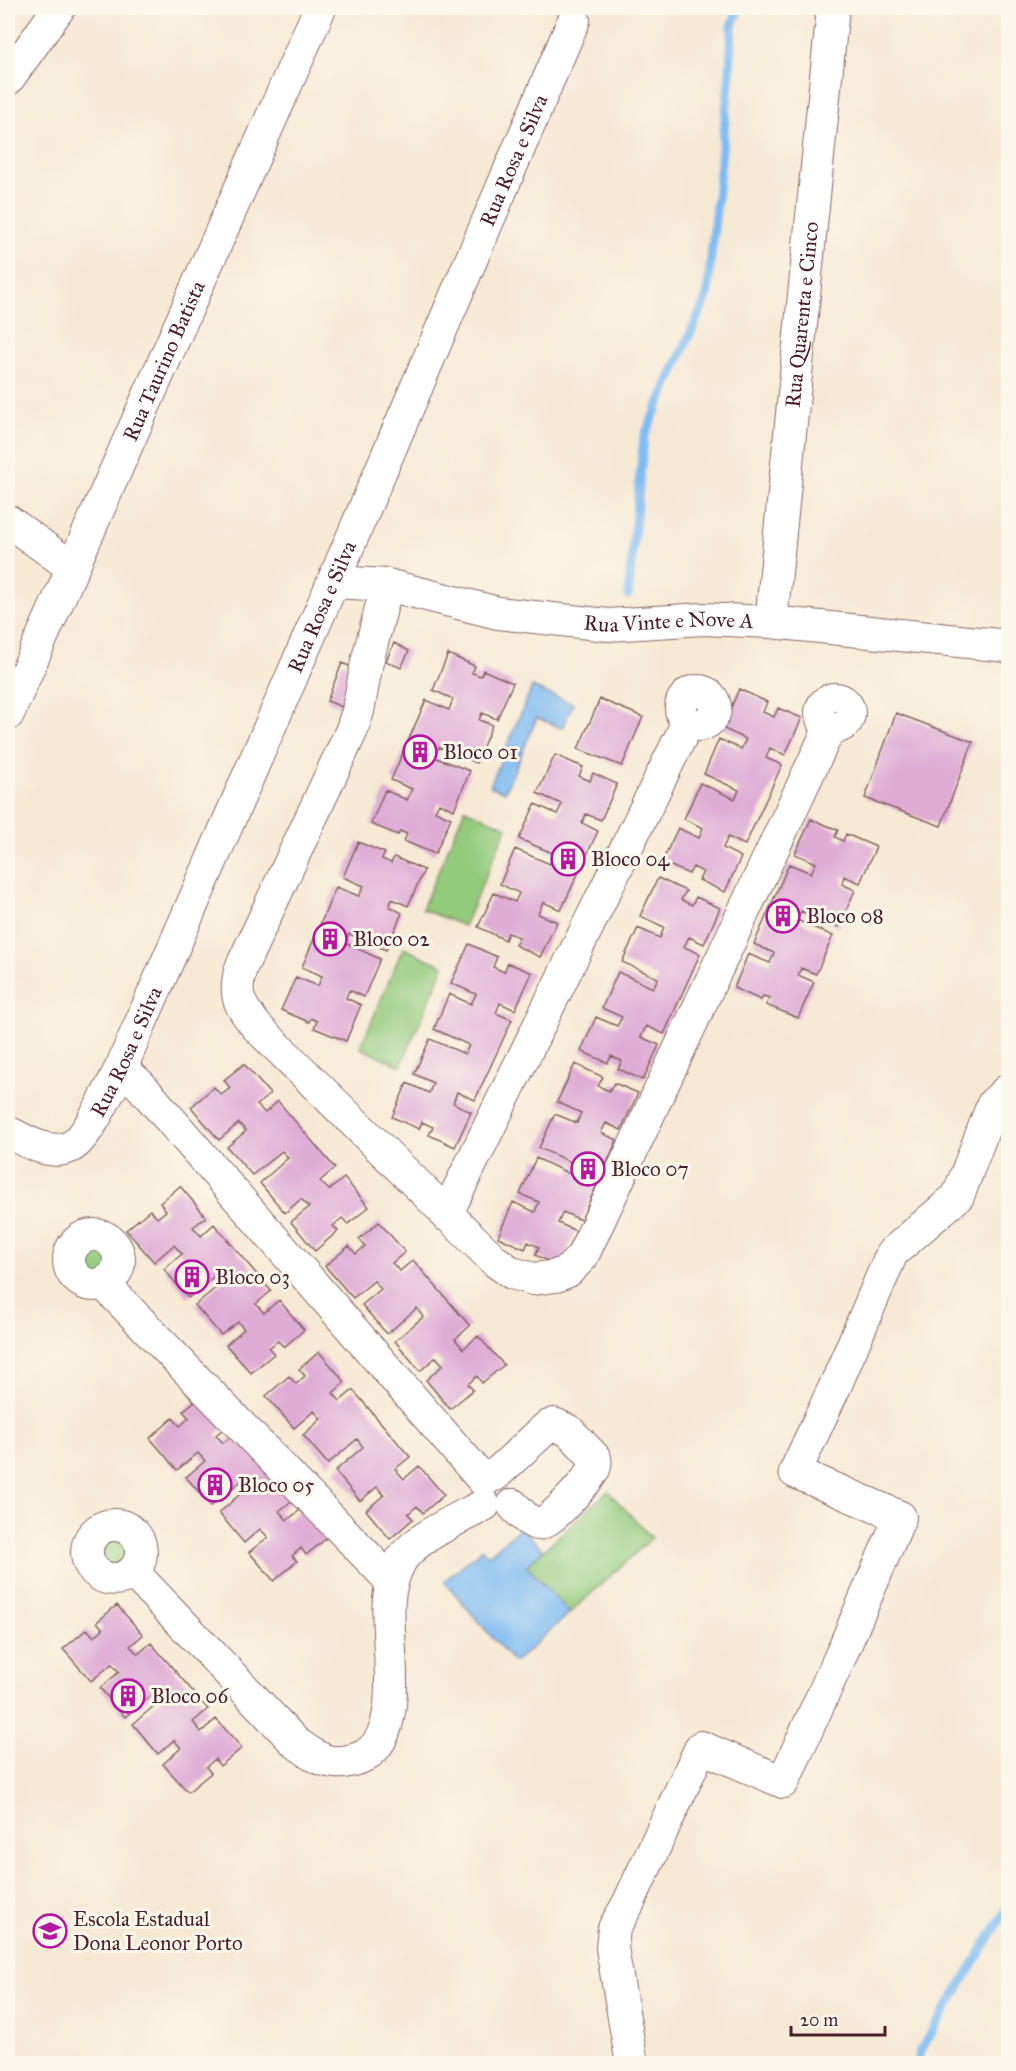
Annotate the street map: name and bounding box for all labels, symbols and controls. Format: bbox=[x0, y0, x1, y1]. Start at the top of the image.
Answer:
street label: Rua Rosa e Silva bbox=[474, 90, 554, 230]
street label: Rua Quarenta e Cinco bbox=[780, 220, 824, 409]
street label: Rua Taurino Batista bbox=[117, 277, 211, 445]
street label: Rua Rosa e Silva bbox=[282, 537, 362, 677]
street label: Rua Vinte e Nove A bbox=[582, 606, 754, 638]
building icon: Bloco 01 bbox=[402, 734, 438, 770]
place label: Bloco 01 bbox=[443, 739, 518, 765]
building icon: Bloco 04 bbox=[550, 841, 586, 877]
place label: Bloco 04 bbox=[591, 846, 671, 872]
building icon: Bloco 08 bbox=[765, 898, 801, 934]
place label: Bloco 08 bbox=[806, 903, 884, 929]
building icon: Bloco 02 bbox=[312, 921, 348, 957]
place label: Bloco 02 bbox=[353, 926, 431, 952]
street label: Rua Rosa e Silva bbox=[85, 982, 168, 1122]
building icon: Bloco 07 bbox=[570, 1151, 606, 1187]
place label: Bloco 07 bbox=[611, 1156, 689, 1182]
building icon: Bloco 03 bbox=[174, 1259, 210, 1295]
place label: Bloco 03 bbox=[215, 1264, 290, 1290]
building icon: Bloco 05 bbox=[197, 1467, 233, 1503]
place label: Bloco 05 bbox=[238, 1472, 315, 1498]
building icon: Bloco 06 bbox=[110, 1678, 146, 1714]
place label: Bloco 06 bbox=[151, 1683, 230, 1709]
place label: Escola Estadual Dona Leonor Porto bbox=[73, 1906, 243, 1956]
school or university icon: Escola Estadual Dona Leonor Porto bbox=[32, 1913, 68, 1949]
scale bar bbox=[791, 1999, 886, 2037]
text: 20 m bbox=[800, 2009, 838, 2031]

